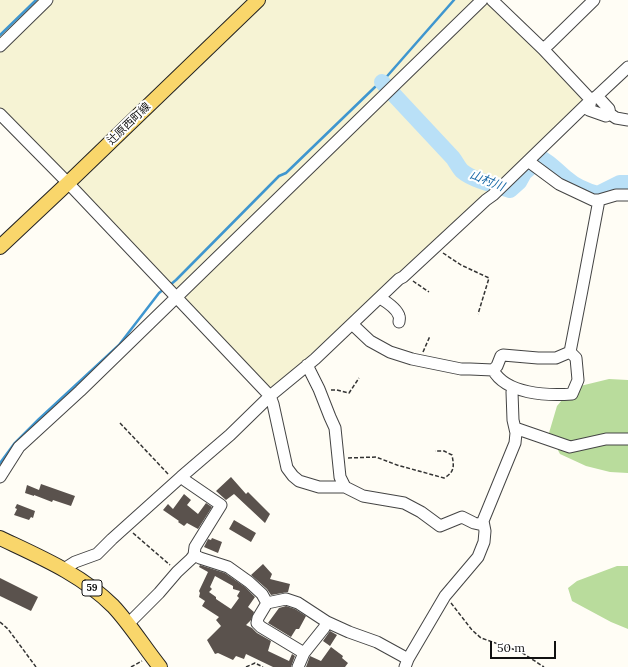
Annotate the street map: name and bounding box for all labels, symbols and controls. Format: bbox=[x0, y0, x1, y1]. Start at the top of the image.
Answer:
street label: 辻原西町線 bbox=[105, 100, 153, 148]
water label: 山村川 bbox=[468, 168, 506, 194]
road number: 59 bbox=[82, 580, 102, 596]
scale bar bbox=[492, 633, 558, 659]
text: 50 m bbox=[497, 640, 525, 655]

